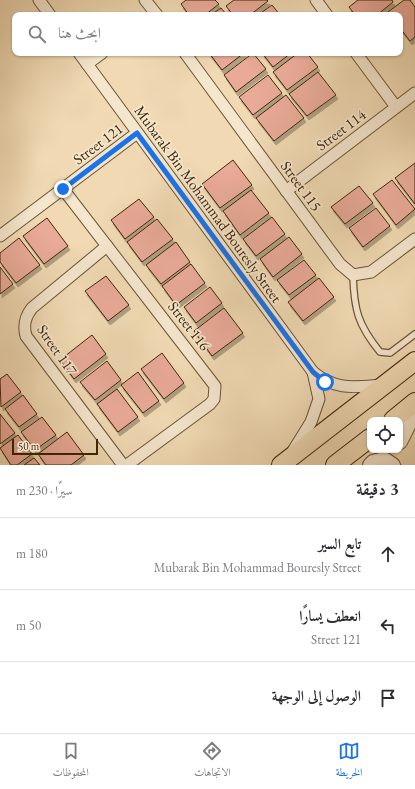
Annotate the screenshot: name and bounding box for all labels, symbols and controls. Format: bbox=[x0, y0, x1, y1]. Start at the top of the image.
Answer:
search box bbox=[12, 12, 403, 56]
icon: search bbox=[26, 23, 48, 45]
text: ابحث هنا bbox=[58, 23, 101, 42]
street label: Mubarak Bin Mohammad Bouresly Street bbox=[130, 101, 287, 306]
street label: Street 114 bbox=[312, 104, 370, 155]
street label: Street 121 bbox=[69, 119, 126, 169]
street label: Street 115 bbox=[277, 157, 326, 215]
route end bbox=[54, 180, 72, 198]
street label: Street 116 bbox=[164, 297, 215, 354]
street label: Street 117 bbox=[33, 321, 82, 379]
route start bbox=[316, 373, 334, 391]
map controls bbox=[367, 417, 403, 453]
button: locate bbox=[367, 417, 403, 453]
scale bar bbox=[12, 437, 98, 456]
text: 50 m bbox=[18, 439, 39, 453]
text: 3 دقيقة bbox=[356, 478, 399, 500]
text: سيرًا · 230 m bbox=[16, 482, 73, 499]
text: تابع السير bbox=[318, 534, 361, 553]
icon: ahead bbox=[377, 543, 399, 565]
text: 180 m bbox=[16, 545, 47, 562]
text: Mubarak Bin Mohammad Bouresly Street bbox=[154, 559, 361, 576]
text: انعطف يسارًا bbox=[299, 606, 361, 625]
icon: left bbox=[377, 615, 399, 637]
text: 50 m bbox=[16, 617, 41, 634]
text: Street 121 bbox=[311, 631, 361, 648]
text: الوصول إلى الوجهة bbox=[272, 686, 361, 705]
icon: arrive bbox=[377, 687, 399, 709]
tab: المحفوظات bbox=[53, 740, 89, 783]
tab: الاتجاهات bbox=[194, 740, 231, 783]
tab: الخريطة bbox=[336, 740, 362, 783]

